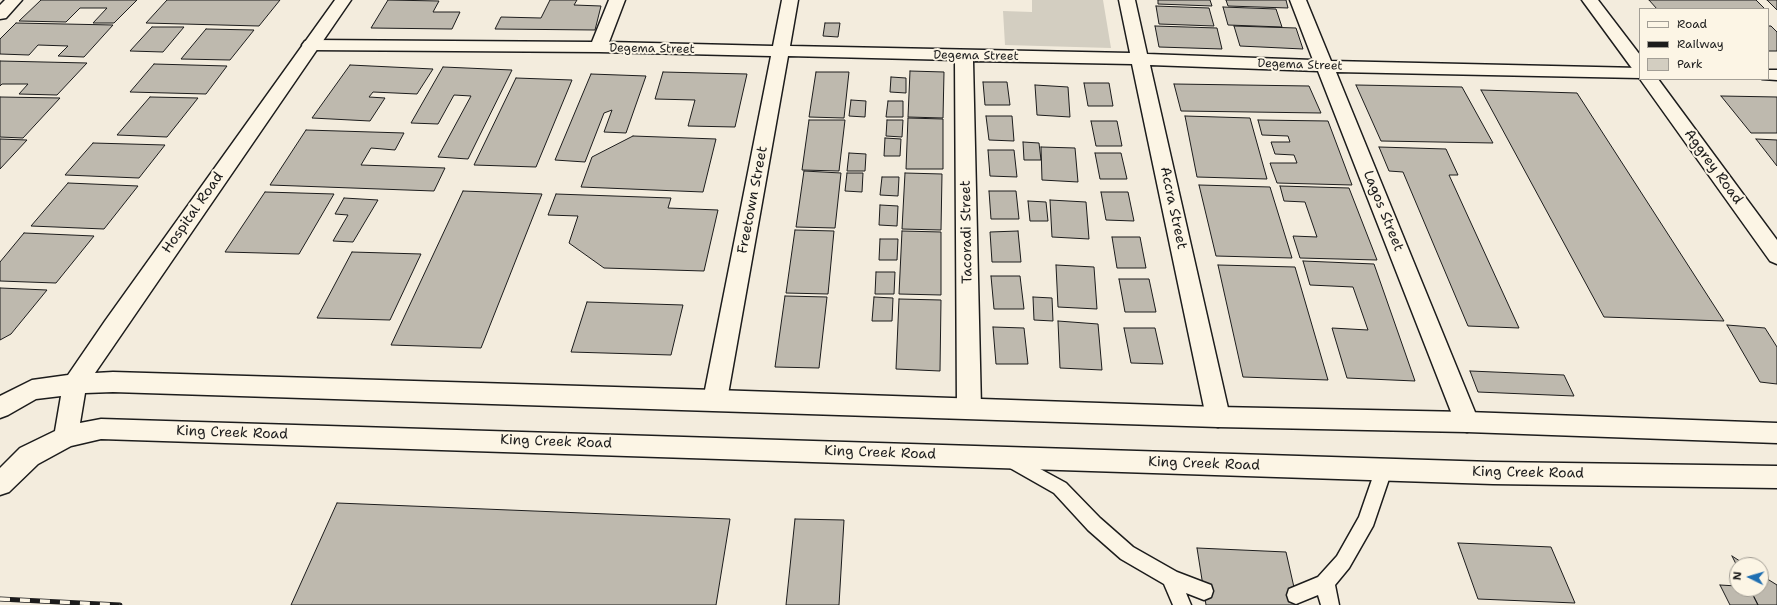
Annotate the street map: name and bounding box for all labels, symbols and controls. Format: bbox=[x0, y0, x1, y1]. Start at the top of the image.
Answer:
legend bbox=[1639, 8, 1769, 80]
text: Road bbox=[1677, 16, 1707, 32]
text: Railway bbox=[1677, 36, 1724, 52]
street label: Degema Street bbox=[609, 41, 695, 57]
street label: Degema Street bbox=[933, 48, 1019, 64]
street label: Degema Street bbox=[1257, 56, 1343, 74]
text: Park bbox=[1677, 56, 1703, 72]
street label: Aggrey Road bbox=[1680, 126, 1746, 208]
street label: Freetown Street bbox=[734, 145, 772, 255]
street label: Accra Street bbox=[1156, 165, 1190, 251]
street label: Lagos Street bbox=[1359, 168, 1407, 254]
street label: Hospital Road bbox=[159, 169, 227, 257]
street label: Tacoradi Street bbox=[958, 180, 976, 284]
street label: King Creek Road bbox=[176, 423, 288, 443]
street label: King Creek Road bbox=[500, 432, 612, 452]
street label: King Creek Road bbox=[824, 443, 936, 463]
street label: King Creek Road bbox=[1148, 454, 1260, 474]
street label: King Creek Road bbox=[1472, 464, 1584, 482]
north arrow bbox=[1729, 557, 1769, 597]
text: N bbox=[1730, 571, 1745, 581]

